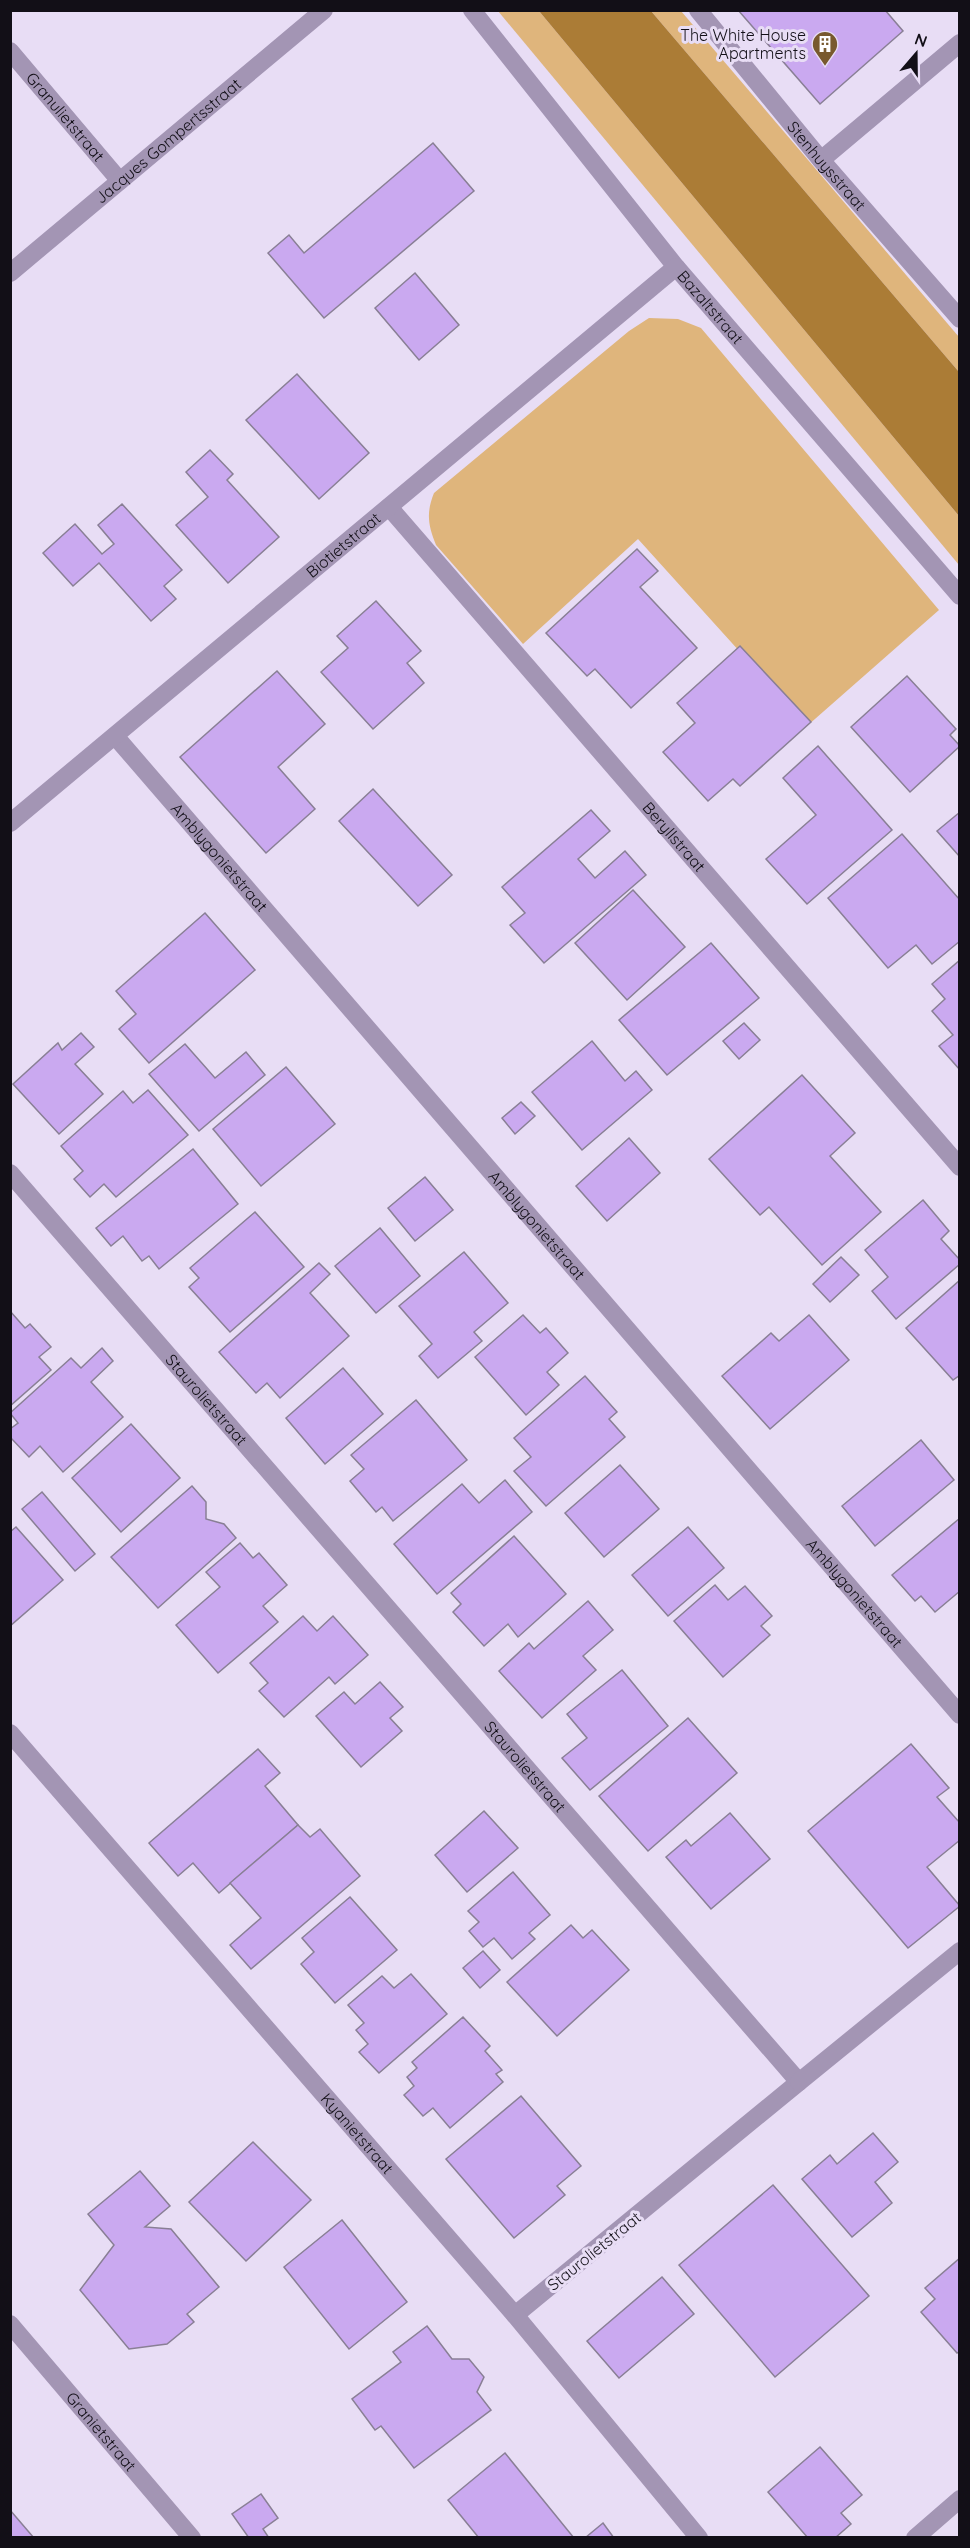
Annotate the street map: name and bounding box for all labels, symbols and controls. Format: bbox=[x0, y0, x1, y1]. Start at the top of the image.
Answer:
north arrow bbox=[886, 24, 946, 84]
place label: The White House Apartments bbox=[680, 25, 806, 63]
text: N bbox=[912, 28, 930, 51]
building icon: The White House Apartments bbox=[810, 29, 840, 67]
street label: Granulietstraat bbox=[22, 68, 109, 165]
street label: Jacques Gompertsstraat bbox=[91, 74, 245, 208]
street label: Stenhuysstraat bbox=[783, 117, 870, 214]
street label: Bazaltstraat bbox=[673, 266, 748, 348]
street label: Biotietstraat bbox=[302, 508, 385, 582]
street label: Amblygonietstraat bbox=[167, 798, 272, 916]
street label: Beryllstraat bbox=[639, 798, 710, 876]
street label: Amblygonietstraat bbox=[485, 1166, 590, 1284]
street label: Staurolietstraat bbox=[162, 1350, 252, 1449]
street label: Amblygonietstraat bbox=[802, 1534, 907, 1652]
street label: Staurolietstraat bbox=[480, 1717, 570, 1816]
street label: Kyanietstraat bbox=[317, 2089, 398, 2178]
street label: Staurolietstraat bbox=[543, 2207, 645, 2295]
street label: Granietstraat bbox=[62, 2388, 141, 2475]

